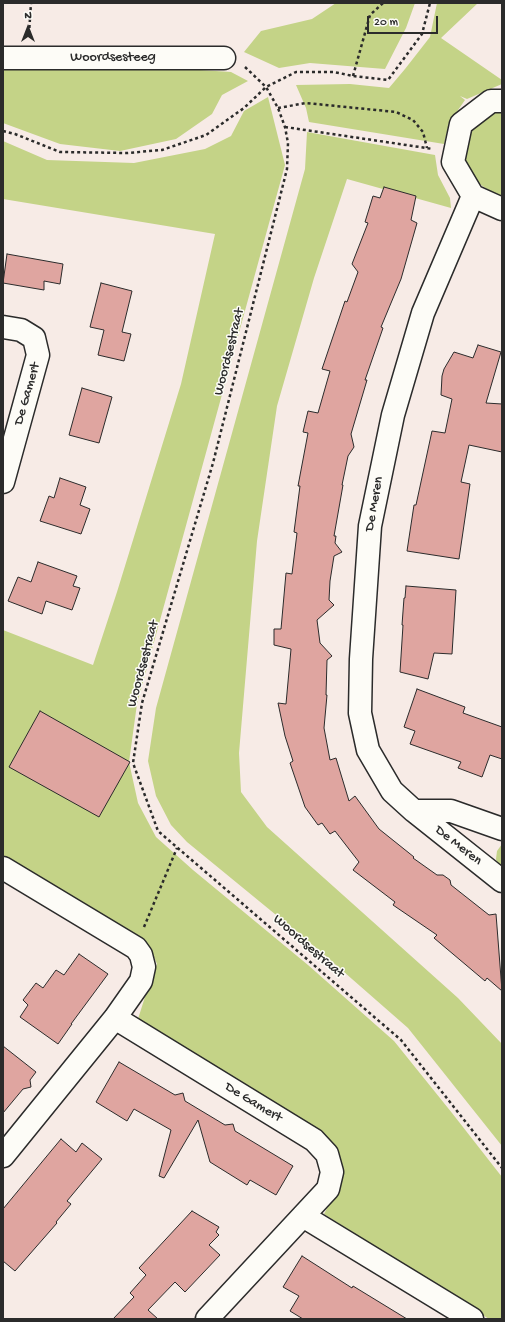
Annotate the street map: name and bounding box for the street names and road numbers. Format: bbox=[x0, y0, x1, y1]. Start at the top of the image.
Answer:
street label: Woordsesteeg bbox=[70, 50, 156, 66]
street label: Woordsestraat bbox=[211, 307, 249, 397]
street label: De Gamert bbox=[11, 361, 45, 427]
street label: De Meren bbox=[362, 475, 388, 533]
street label: Woordsestraat bbox=[124, 619, 164, 709]
street label: De Meren bbox=[431, 822, 485, 870]
street label: Woordsestraat bbox=[269, 911, 347, 983]
street label: De Gamert bbox=[221, 1079, 285, 1127]

